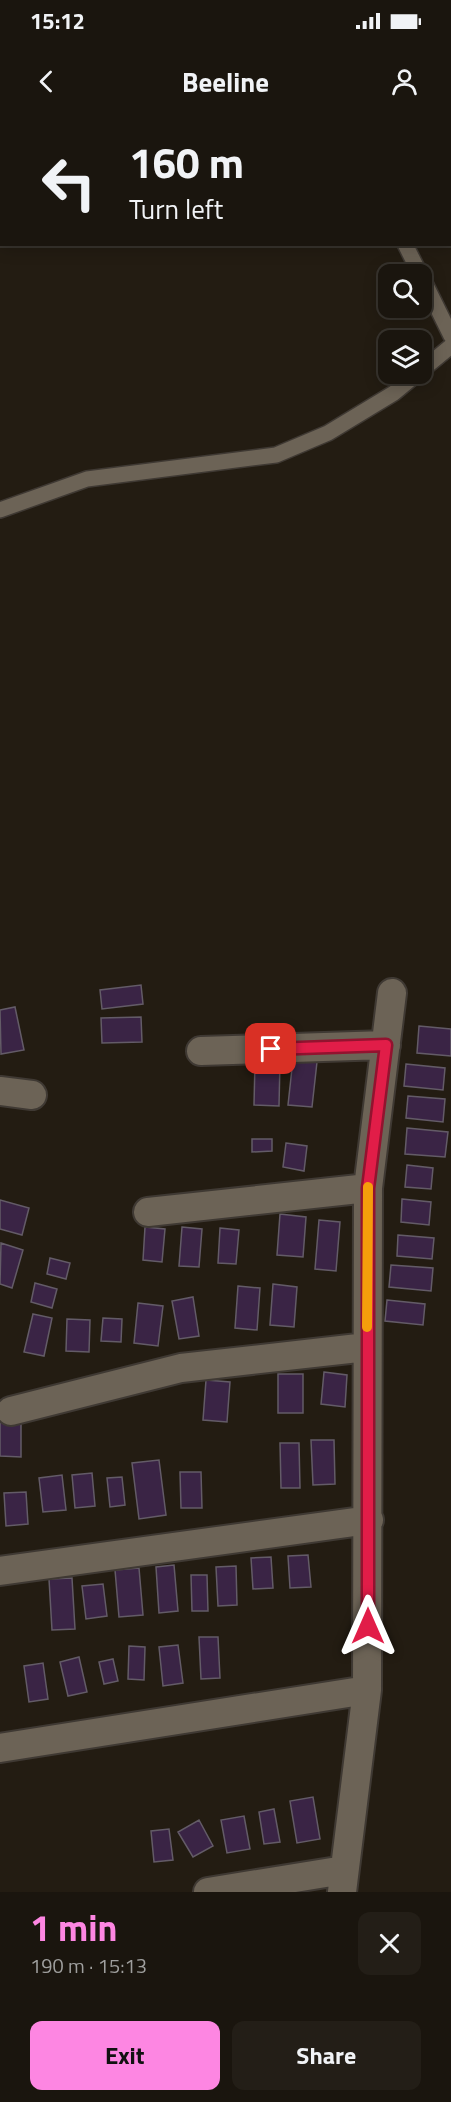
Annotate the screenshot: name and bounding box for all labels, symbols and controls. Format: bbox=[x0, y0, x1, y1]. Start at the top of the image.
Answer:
text: 15:12 bbox=[30, 4, 85, 38]
text: Beeline bbox=[182, 61, 269, 102]
icon: back bbox=[30, 65, 63, 98]
icon: person bbox=[388, 65, 421, 98]
text: 160 m bbox=[129, 130, 244, 194]
icon: left bbox=[30, 144, 108, 222]
text: Turn left bbox=[129, 188, 223, 229]
map controls bbox=[378, 264, 432, 384]
button: search bbox=[378, 264, 432, 318]
button: layers bbox=[378, 330, 432, 384]
pin bbox=[245, 1023, 296, 1074]
icon: arrive bbox=[254, 1032, 287, 1065]
position arrow bbox=[336, 1594, 400, 1658]
text: 1 min bbox=[30, 1900, 117, 1955]
button: close bbox=[358, 1912, 421, 1975]
text: 190 m · 15:13 bbox=[30, 1950, 147, 1981]
button: Exit bbox=[30, 2021, 220, 2090]
button: Share bbox=[232, 2021, 421, 2090]

